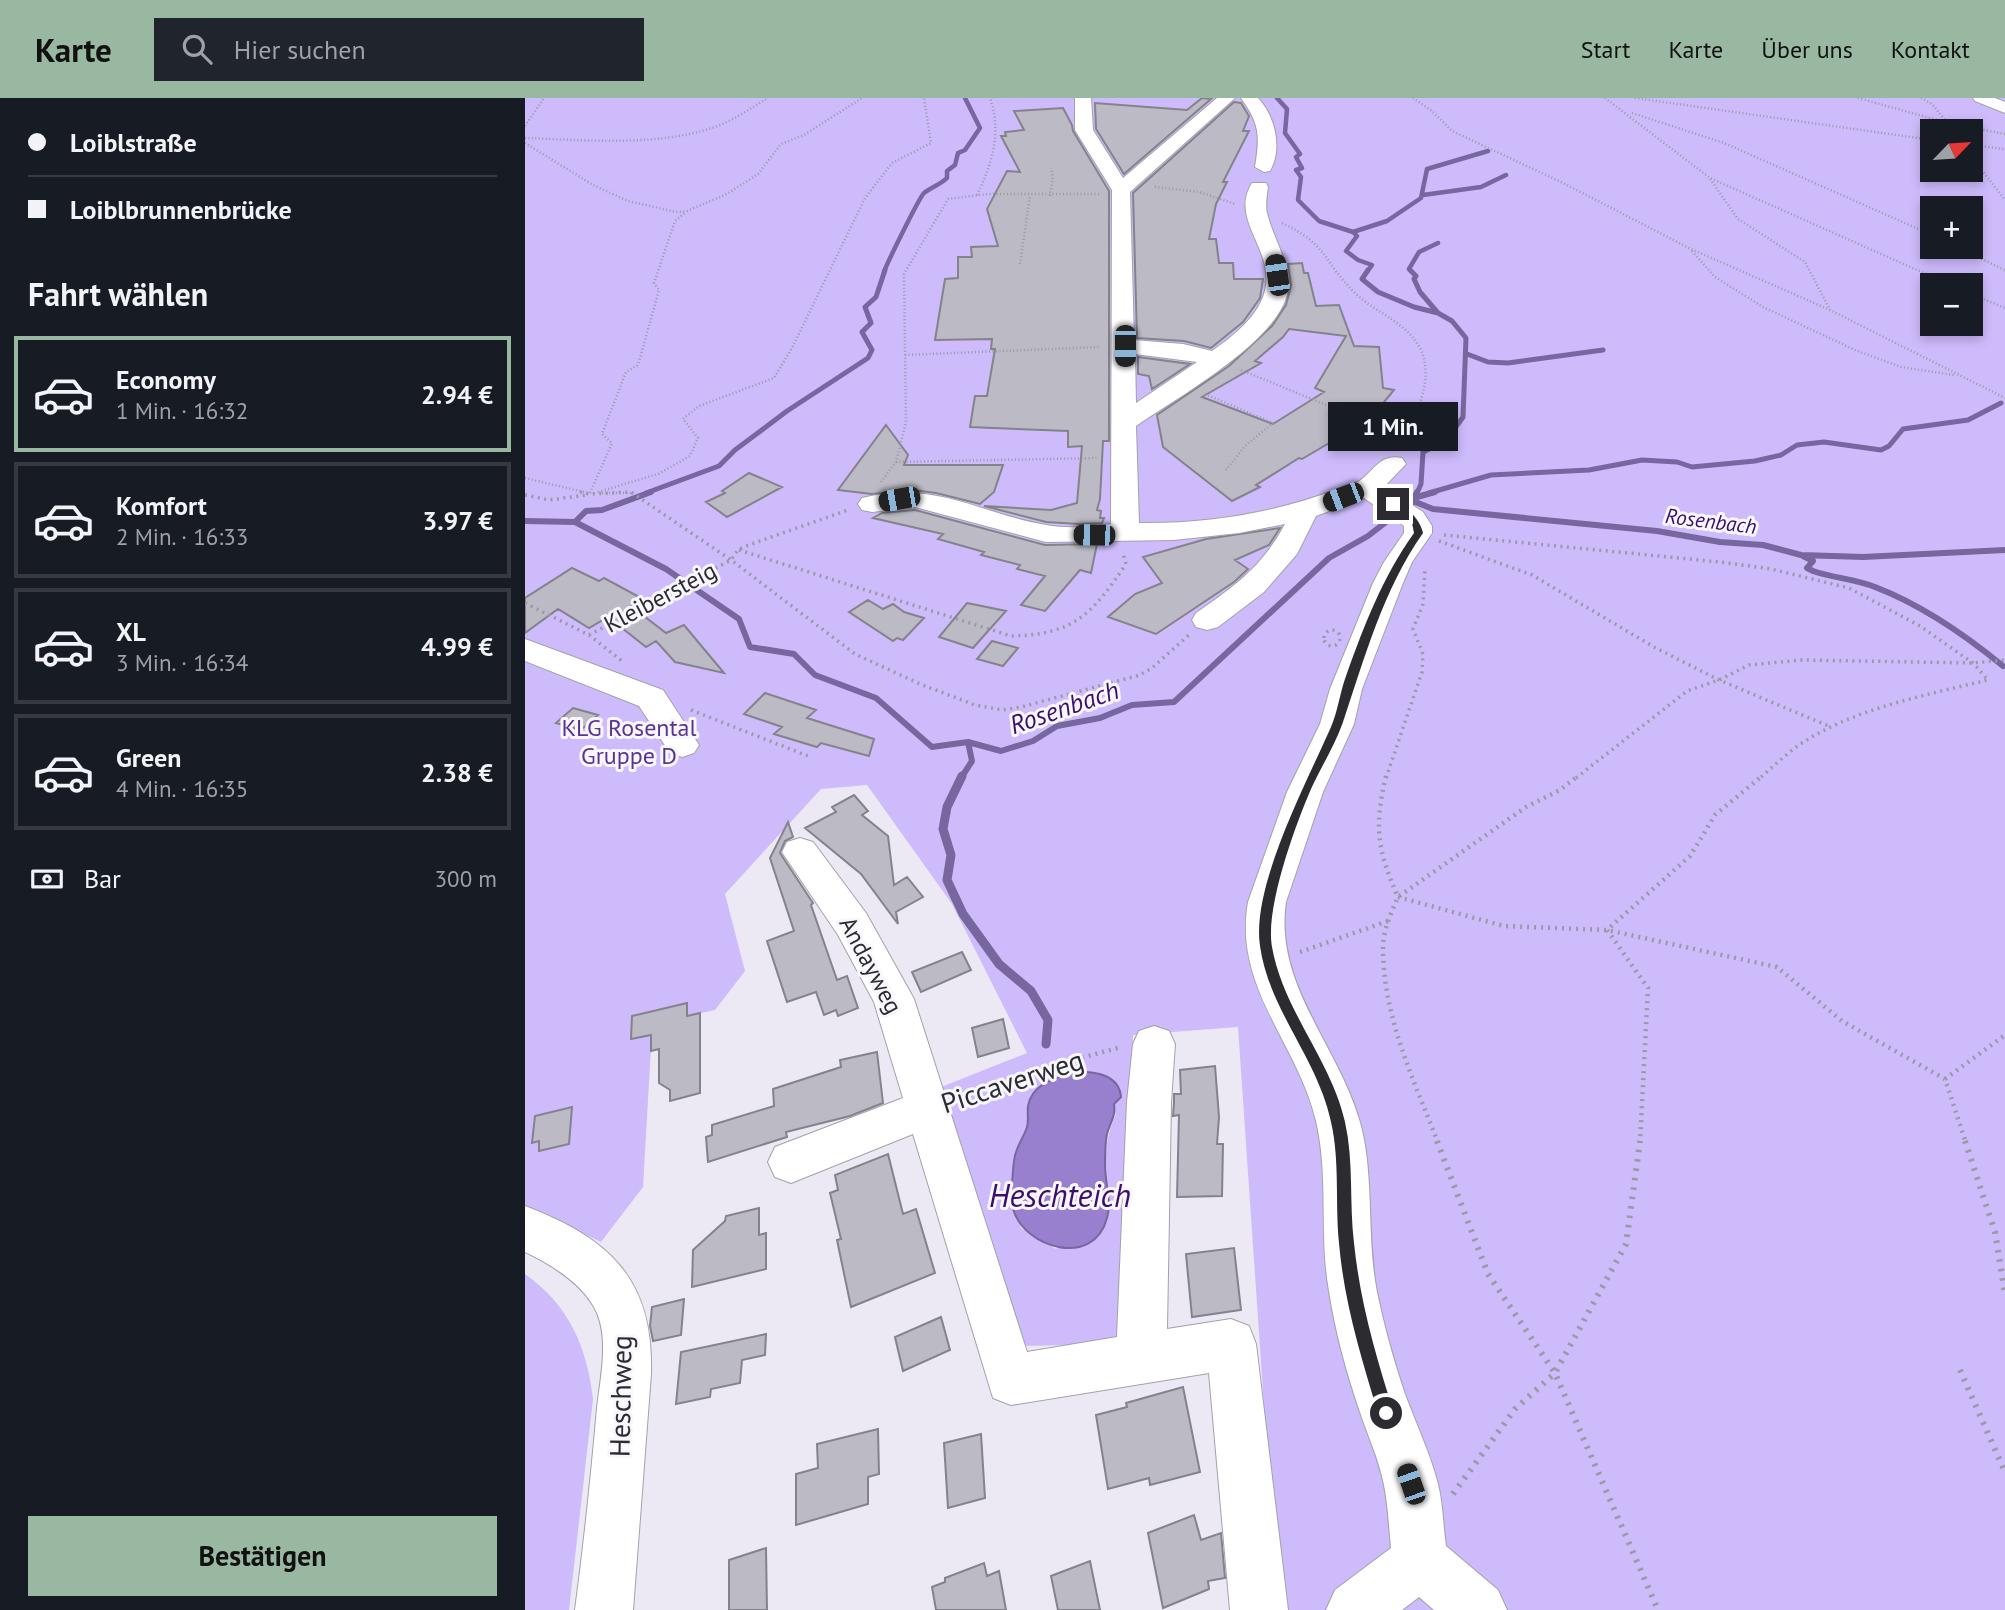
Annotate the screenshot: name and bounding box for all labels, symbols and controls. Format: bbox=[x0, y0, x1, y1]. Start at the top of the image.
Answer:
search box bbox=[154, 18, 644, 81]
text: Karte bbox=[35, 28, 112, 71]
icon: search bbox=[178, 30, 216, 68]
text: Hier suchen bbox=[234, 33, 366, 66]
text: Start bbox=[1581, 34, 1630, 65]
text: Karte bbox=[1668, 34, 1723, 65]
text: Über uns bbox=[1761, 34, 1853, 65]
text: Kontakt bbox=[1891, 34, 1970, 65]
north arrow bbox=[1920, 119, 1983, 182]
map controls bbox=[1920, 119, 1983, 336]
text: Loiblstraße bbox=[70, 126, 197, 159]
text: Loiblbrunnenbrücke bbox=[70, 193, 292, 226]
button: + bbox=[1920, 196, 1983, 259]
car bbox=[1264, 253, 1291, 297]
text: Fahrt wählen bbox=[28, 273, 208, 315]
button: − bbox=[1920, 273, 1983, 336]
car bbox=[1115, 325, 1136, 367]
icon: car bbox=[32, 363, 95, 426]
text: Economy bbox=[116, 363, 216, 396]
text: 2.94 € bbox=[421, 378, 493, 411]
text: 1 Min. · 16:32 bbox=[116, 396, 248, 425]
callout: 1 Min. bbox=[1328, 402, 1458, 452]
text: 1 Min. bbox=[1362, 412, 1424, 441]
car bbox=[1320, 480, 1367, 514]
car bbox=[877, 485, 922, 513]
route end bbox=[1377, 488, 1409, 520]
icon: car bbox=[32, 489, 95, 552]
text: Komfort bbox=[116, 489, 207, 522]
water label: Rosenbach bbox=[1664, 502, 1758, 540]
text: 3.97 € bbox=[422, 504, 493, 537]
text: 2 Min. · 16:33 bbox=[116, 522, 248, 551]
car bbox=[1073, 524, 1116, 546]
street label: Kleibersteig bbox=[598, 554, 722, 640]
icon: car bbox=[32, 615, 95, 678]
text: XL bbox=[116, 615, 146, 648]
text: 4.99 € bbox=[421, 630, 493, 663]
text: 3 Min. · 16:34 bbox=[116, 648, 248, 677]
water label: Rosenbach bbox=[1005, 673, 1123, 741]
park label: KLG Rosental Gruppe D bbox=[561, 712, 697, 771]
icon: car bbox=[32, 741, 95, 804]
text: Green bbox=[116, 741, 181, 774]
text: 2.38 € bbox=[421, 756, 493, 789]
text: 4 Min. · 16:35 bbox=[116, 774, 248, 803]
icon: cash bbox=[28, 860, 66, 898]
text: Bar bbox=[84, 862, 121, 895]
text: 300 m bbox=[435, 864, 497, 893]
street label: Andayweg bbox=[833, 911, 909, 1019]
street label: Piccaverweg bbox=[936, 1041, 1088, 1121]
water label: Heschteich bbox=[989, 1174, 1131, 1216]
street label: Heschweg bbox=[600, 1335, 640, 1457]
route start bbox=[1370, 1397, 1402, 1429]
car bbox=[1395, 1461, 1428, 1507]
button: Bestätigen bbox=[28, 1516, 497, 1596]

